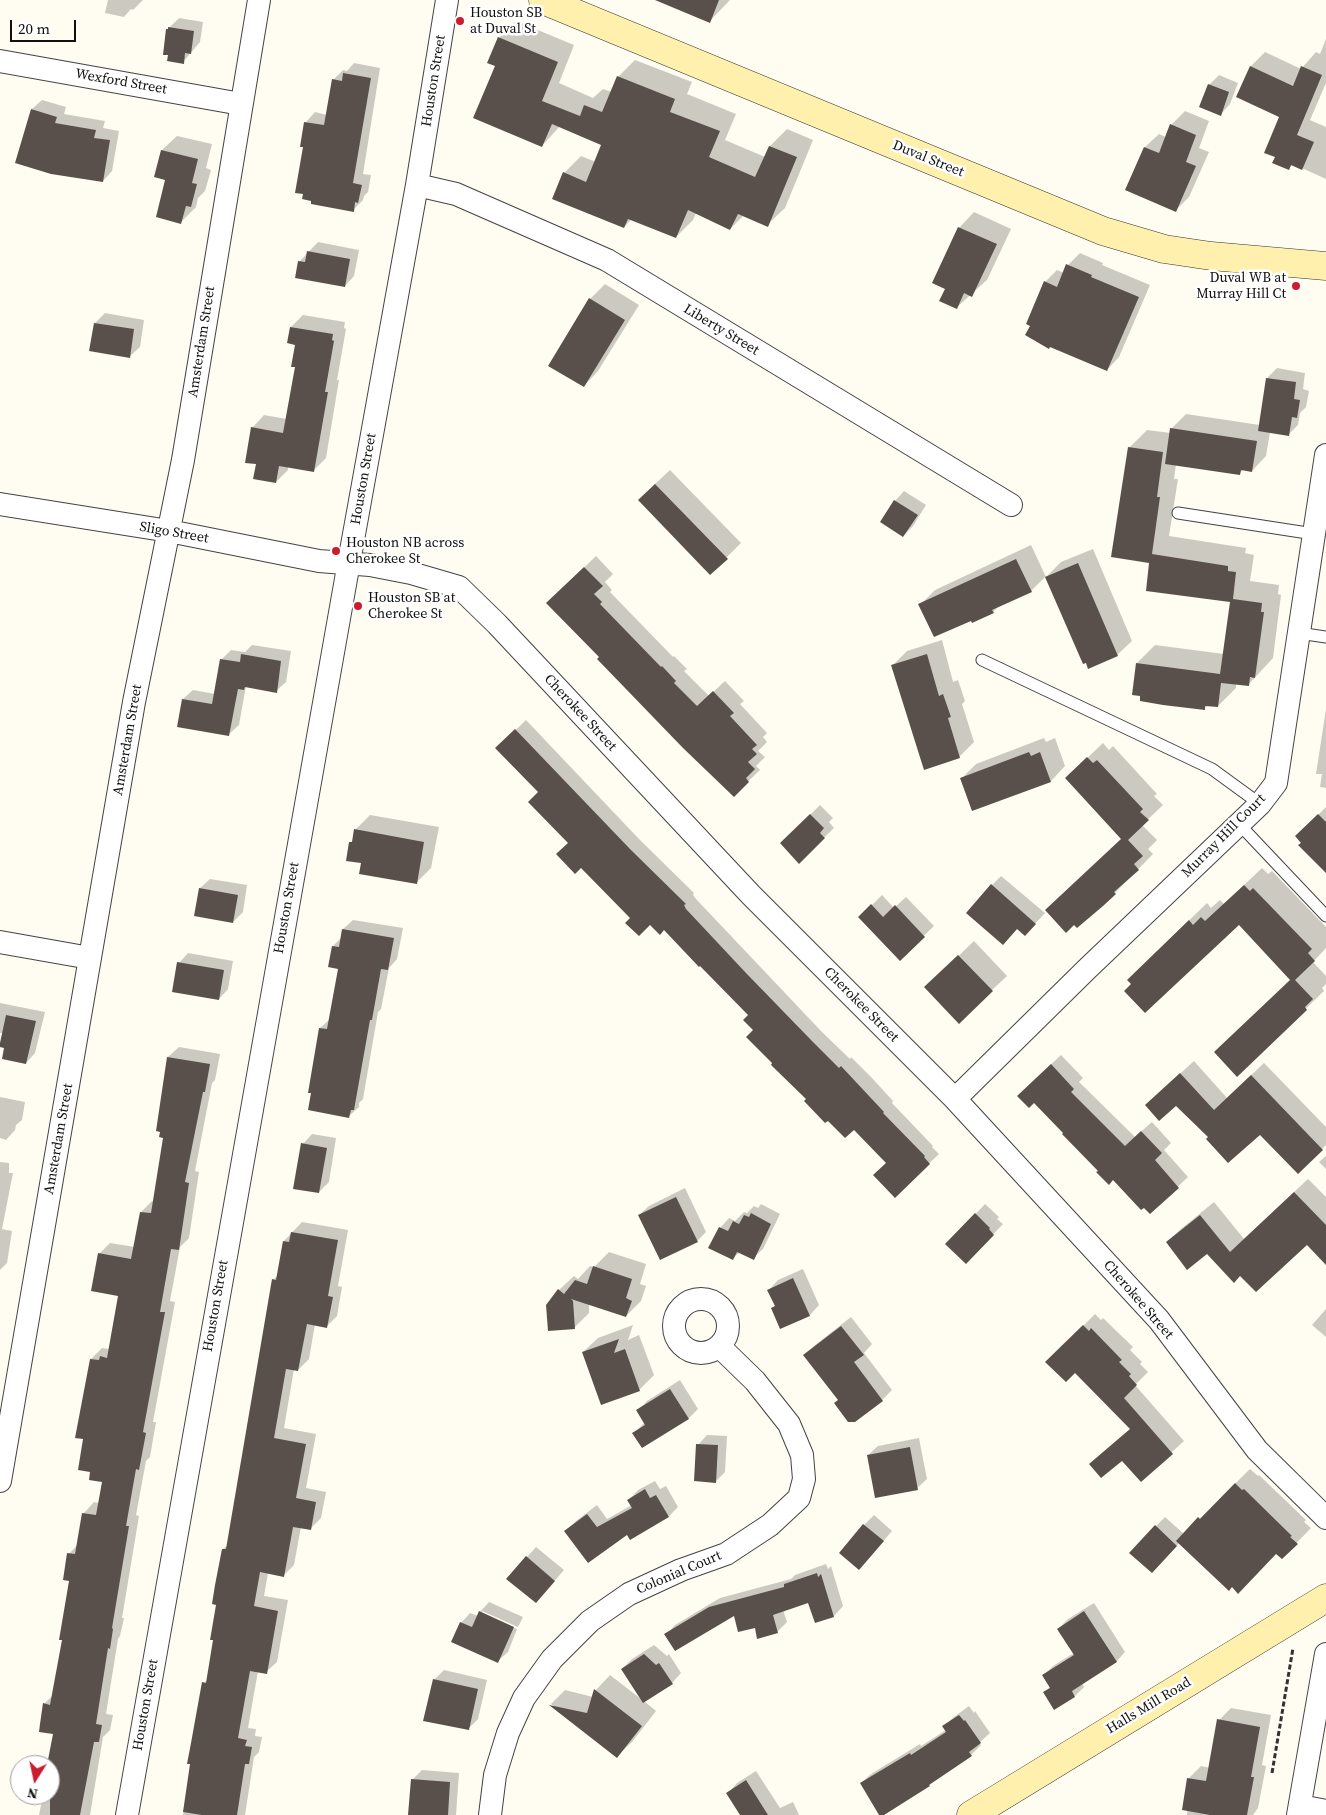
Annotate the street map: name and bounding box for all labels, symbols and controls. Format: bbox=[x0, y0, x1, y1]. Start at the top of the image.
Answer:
place label: Houston SB at Duval St bbox=[470, 5, 542, 38]
scale bar bbox=[12, 10, 79, 42]
marker: Houston SB at Duval St bbox=[454, 15, 466, 27]
text: 20 m bbox=[18, 18, 50, 39]
street label: Houston Street bbox=[418, 34, 450, 128]
street label: Wexford Street bbox=[74, 66, 168, 98]
street label: Duval Street bbox=[890, 137, 966, 181]
place label: Duval WB at Murray Hill Ct bbox=[1196, 270, 1286, 302]
marker: Duval WB at Murray Hill Ct bbox=[1290, 280, 1302, 292]
street label: Amsterdam Street bbox=[185, 285, 219, 399]
street label: Liberty Street bbox=[680, 301, 762, 359]
street label: Houston Street bbox=[348, 432, 380, 526]
street label: Sligo Street bbox=[138, 519, 210, 547]
place label: Houston NB across Cherokee St bbox=[346, 535, 464, 568]
marker: Houston NB across Cherokee St bbox=[330, 545, 342, 557]
place label: Houston SB at Cherokee St bbox=[368, 590, 455, 622]
marker: Houston SB at Cherokee St bbox=[352, 600, 364, 612]
street label: Cherokee Street bbox=[540, 671, 620, 755]
street label: Amsterdam Street bbox=[110, 683, 146, 797]
street label: Murray Hill Court bbox=[1179, 791, 1269, 881]
street label: Houston Street bbox=[271, 861, 303, 955]
street label: Cherokee Street bbox=[820, 964, 902, 1046]
street label: Amsterdam Street bbox=[41, 1082, 77, 1196]
street label: Cherokee Street bbox=[1099, 1257, 1177, 1343]
street label: Houston Street bbox=[200, 1259, 232, 1353]
street label: Colonial Court bbox=[634, 1548, 724, 1598]
street label: Houston Street bbox=[130, 1658, 162, 1752]
street label: Halls Mill Road bbox=[1104, 1674, 1194, 1738]
north arrow bbox=[10, 1755, 60, 1805]
text: N bbox=[26, 1783, 39, 1805]

